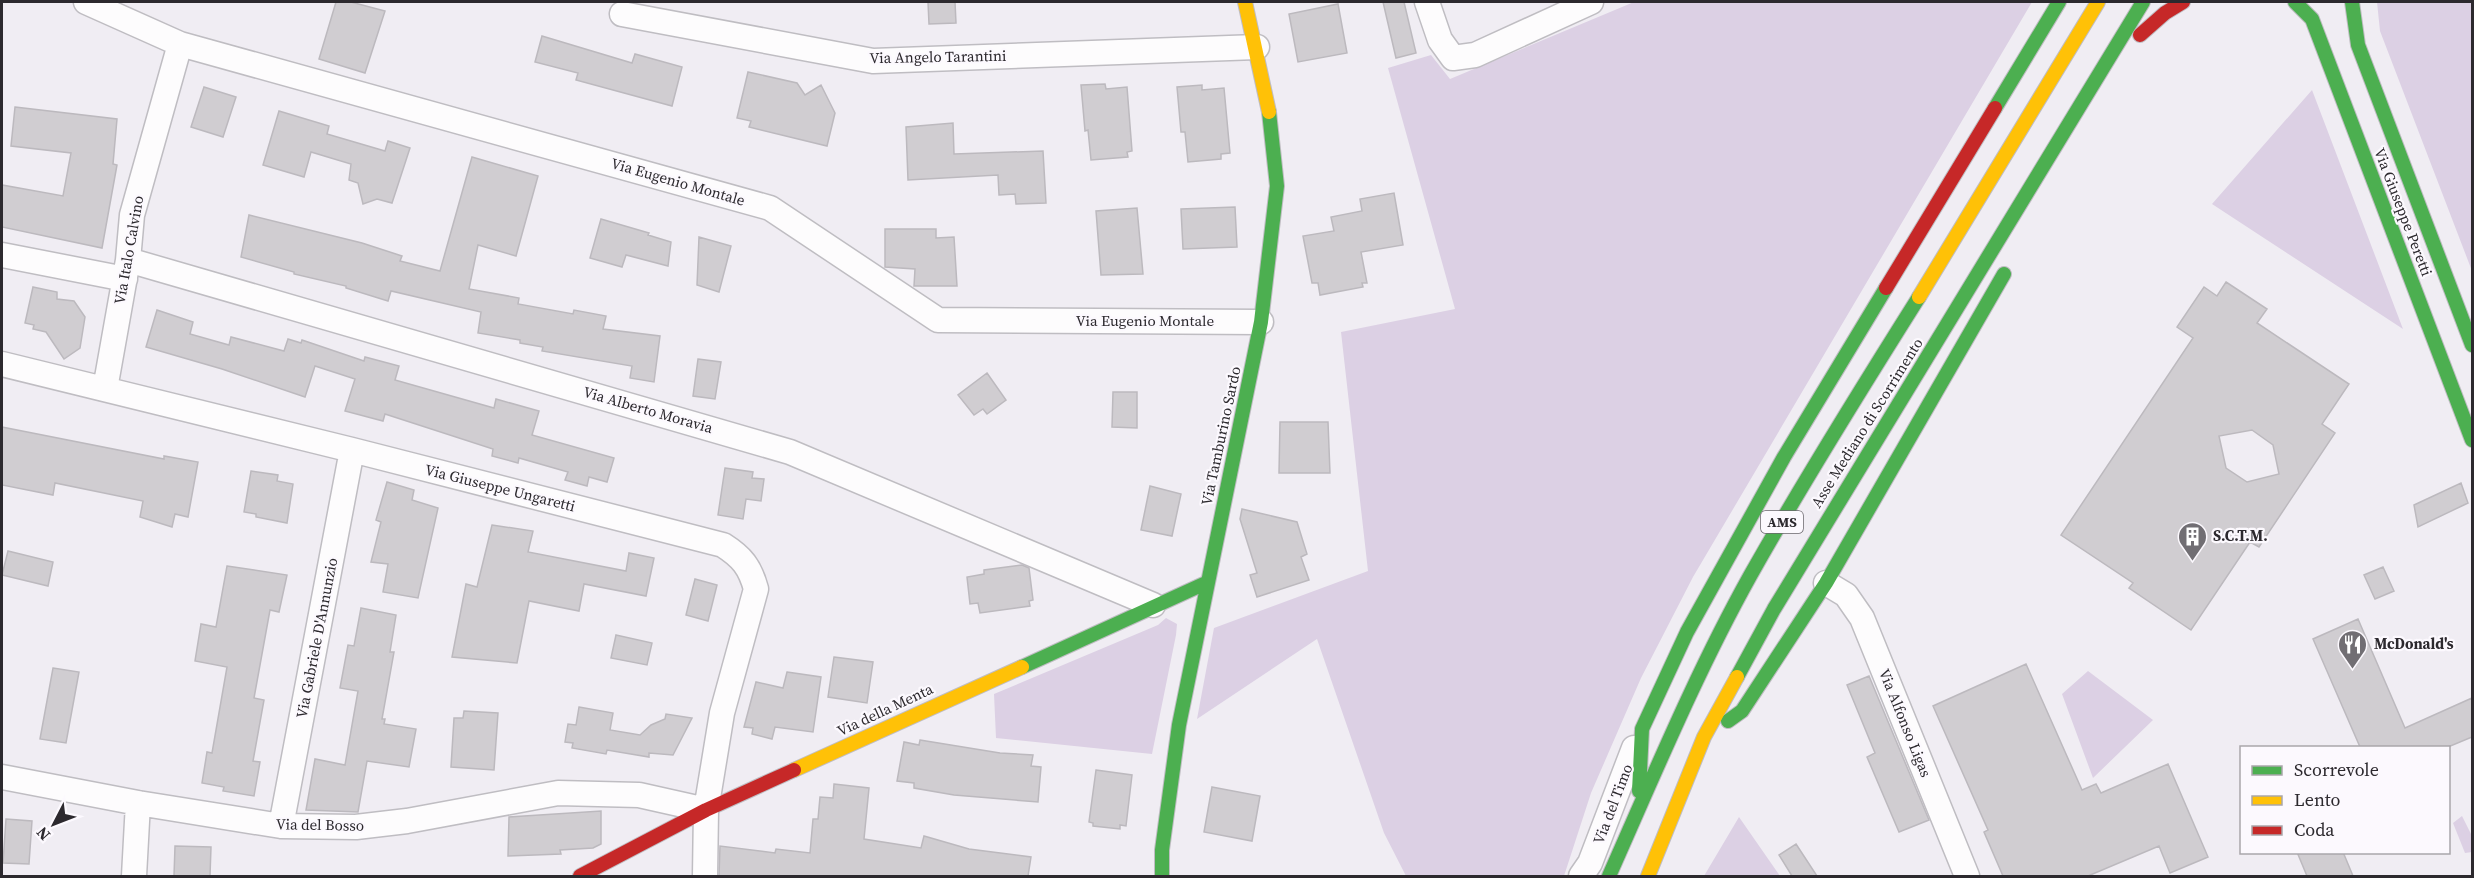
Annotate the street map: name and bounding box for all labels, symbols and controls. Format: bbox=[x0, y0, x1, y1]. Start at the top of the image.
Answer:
street label: Via Angelo Tarantini bbox=[869, 45, 1007, 68]
street label: Via Giuseppe Peretti bbox=[2369, 145, 2438, 279]
street label: Via Eugenio Montale bbox=[609, 152, 748, 211]
street label: Via Italo Calvino bbox=[109, 194, 148, 306]
street label: Via Eugenio Montale bbox=[1076, 310, 1215, 331]
street label: Asse Mediano di Scorrimento bbox=[1806, 334, 1928, 512]
street label: Via Tamburino Sardo bbox=[1196, 364, 1245, 507]
street label: Via Alberto Moravia bbox=[581, 381, 716, 438]
street label: Via Giuseppe Ungaretti bbox=[423, 459, 577, 516]
road number: AMS bbox=[1761, 511, 1803, 533]
building icon: S.C.T.M. bbox=[2176, 520, 2208, 562]
place label: S.C.T.M. bbox=[2213, 525, 2268, 546]
street label: Via Gabriele D'Annunzio bbox=[291, 556, 342, 720]
restaurant icon: McDonald's bbox=[2337, 628, 2369, 670]
place label: McDonald's bbox=[2374, 633, 2454, 654]
street label: Via Alfonso Ligas bbox=[1874, 665, 1937, 780]
street label: Via della Menta bbox=[833, 678, 936, 741]
legend bbox=[2240, 746, 2450, 854]
text: Scorrevole bbox=[2294, 757, 2379, 782]
street label: Via del Timo bbox=[1588, 761, 1637, 847]
text: Lento bbox=[2294, 787, 2341, 812]
north arrow bbox=[24, 794, 84, 854]
street label: Via del Bosso bbox=[276, 813, 364, 836]
text: Coda bbox=[2294, 817, 2335, 842]
text: N bbox=[31, 822, 55, 846]

